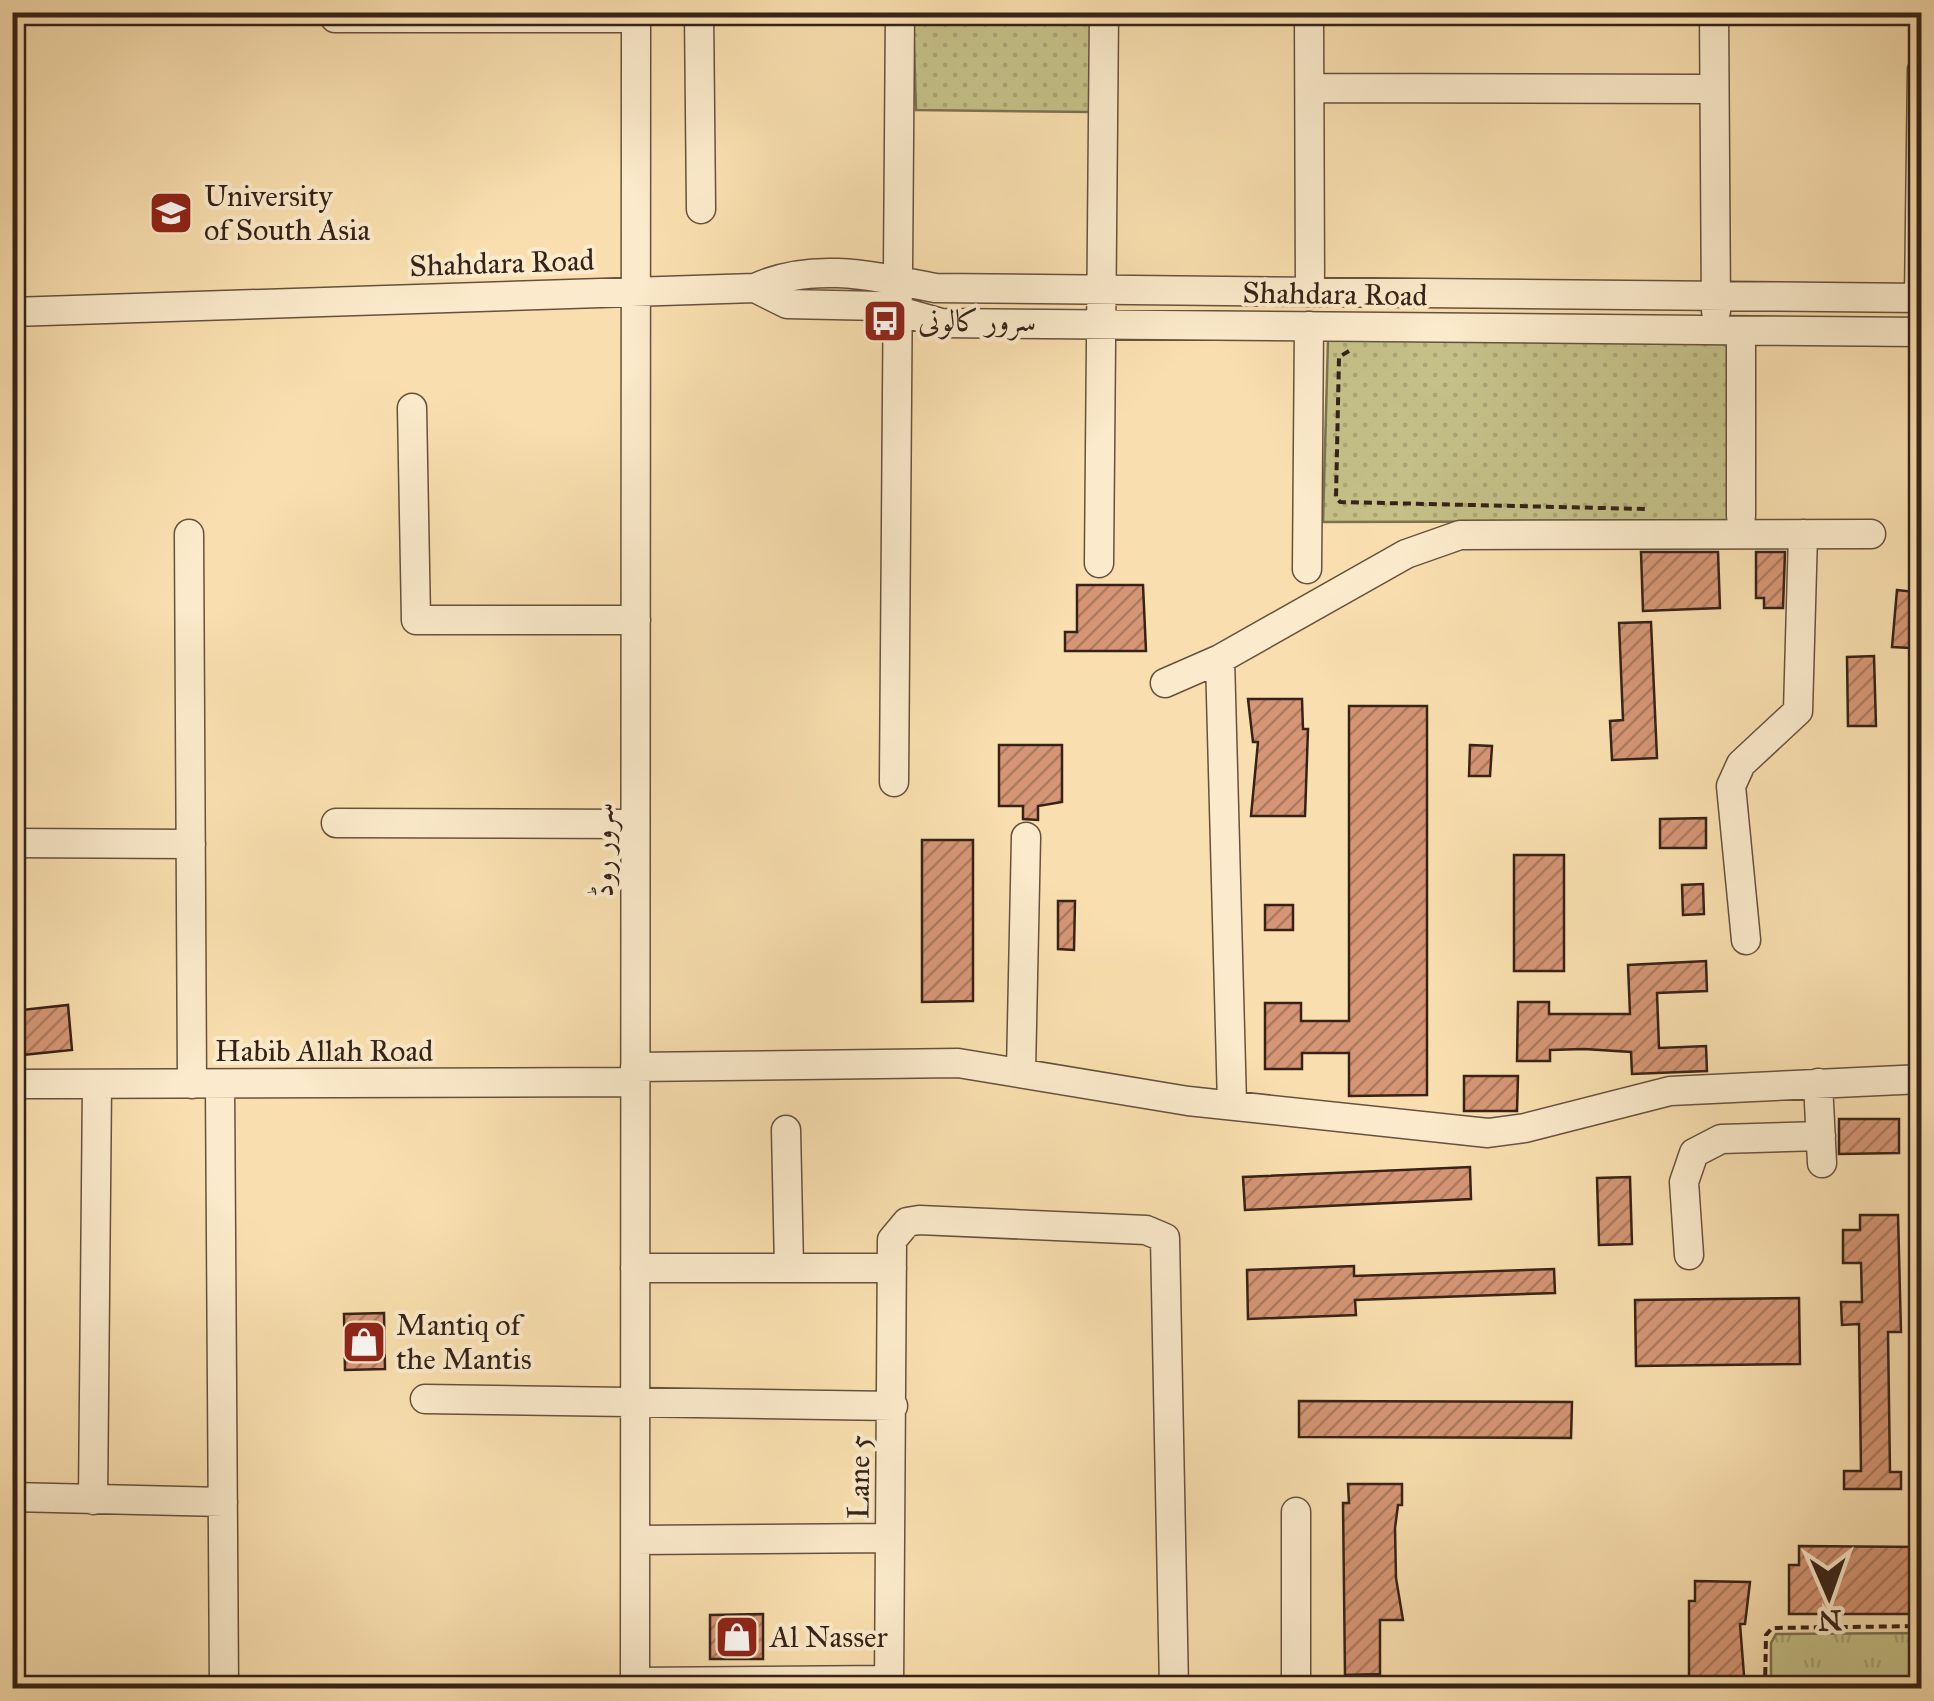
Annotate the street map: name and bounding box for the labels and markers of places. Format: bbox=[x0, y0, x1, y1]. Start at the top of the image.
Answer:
place label: University of South Asia bbox=[204, 178, 371, 248]
school or university icon: University of South Asia bbox=[148, 190, 194, 236]
bus stop icon: سرور کالونی bbox=[862, 298, 908, 344]
place label: سرور کالونی bbox=[918, 303, 1036, 341]
place label: Mantiq of the Mantis bbox=[396, 1307, 532, 1377]
shop icon: Mantiq of the Mantis bbox=[341, 1319, 387, 1365]
shop icon: Al Nasser bbox=[714, 1614, 760, 1660]
place label: Al Nasser bbox=[768, 1619, 889, 1655]

